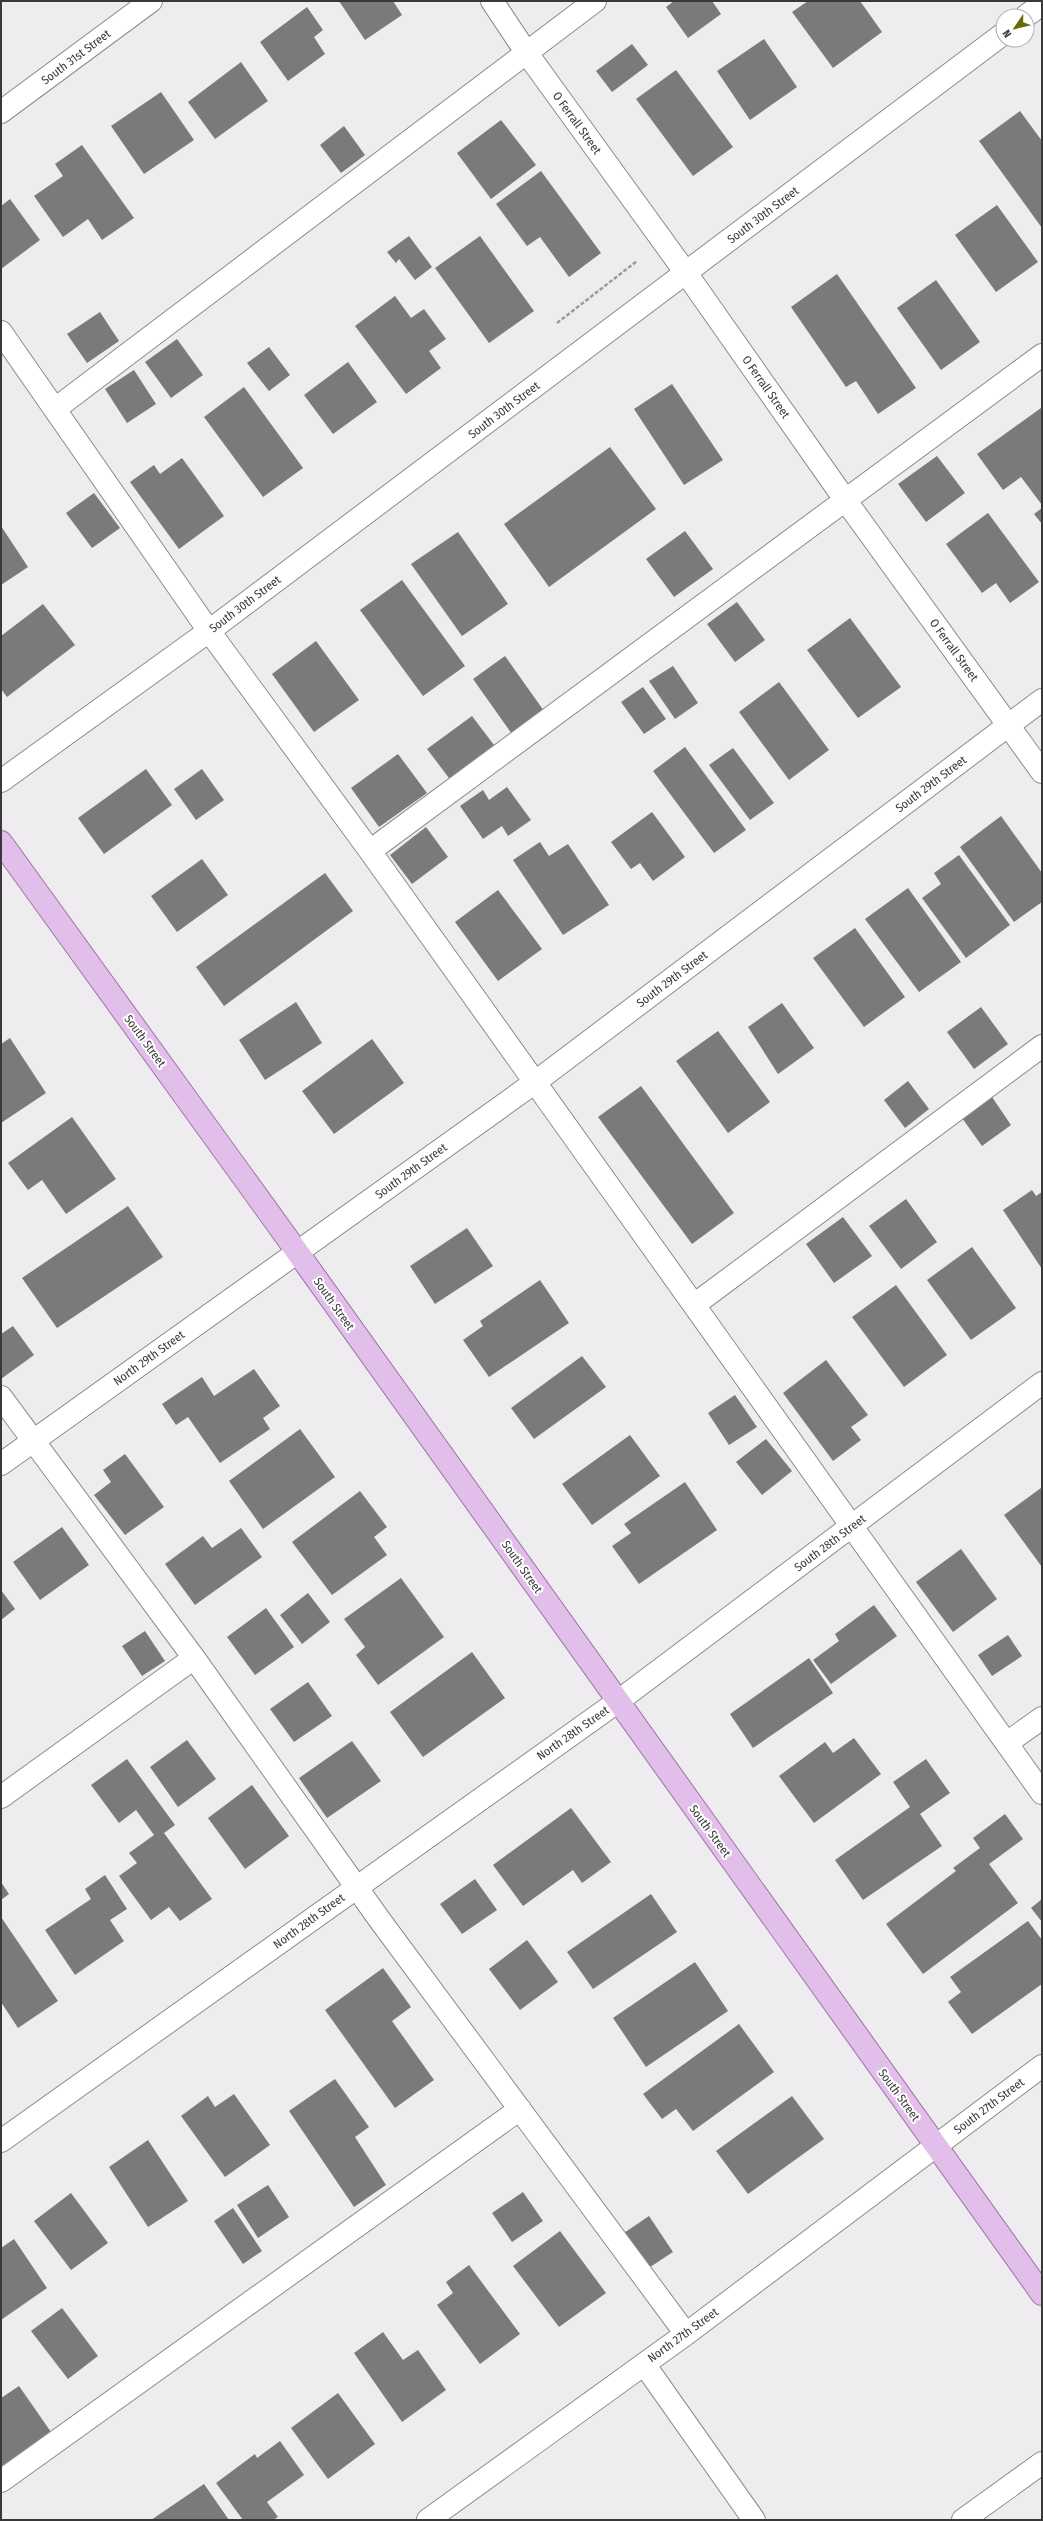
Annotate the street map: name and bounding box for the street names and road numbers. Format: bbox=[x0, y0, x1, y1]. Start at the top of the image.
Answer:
street label: South 31st Street bbox=[39, 26, 113, 88]
street label: O Ferrall Street bbox=[550, 89, 604, 157]
street label: South 30th Street bbox=[725, 184, 802, 246]
street label: O Ferrall Street bbox=[739, 353, 793, 421]
street label: South 30th Street bbox=[466, 379, 543, 441]
street label: South 30th Street bbox=[207, 573, 284, 635]
street label: O Ferrall Street bbox=[927, 616, 981, 684]
street label: South 29th Street bbox=[893, 753, 969, 815]
street label: South 29th Street bbox=[634, 948, 710, 1010]
street label: South Street bbox=[121, 1012, 169, 1070]
street label: South 29th Street bbox=[372, 1140, 450, 1202]
street label: South Street bbox=[311, 1275, 357, 1333]
street label: North 29th Street bbox=[111, 1327, 187, 1388]
street label: South 28th Street bbox=[792, 1512, 868, 1574]
street label: South Street bbox=[499, 1538, 545, 1596]
street label: North 28th Street bbox=[534, 1703, 612, 1763]
street label: South Street bbox=[686, 1802, 734, 1860]
street label: North 28th Street bbox=[271, 1890, 347, 1952]
street label: South Street bbox=[875, 2066, 923, 2124]
street label: South 27th Street bbox=[951, 2075, 1027, 2137]
street label: North 27th Street bbox=[645, 2305, 721, 2365]

